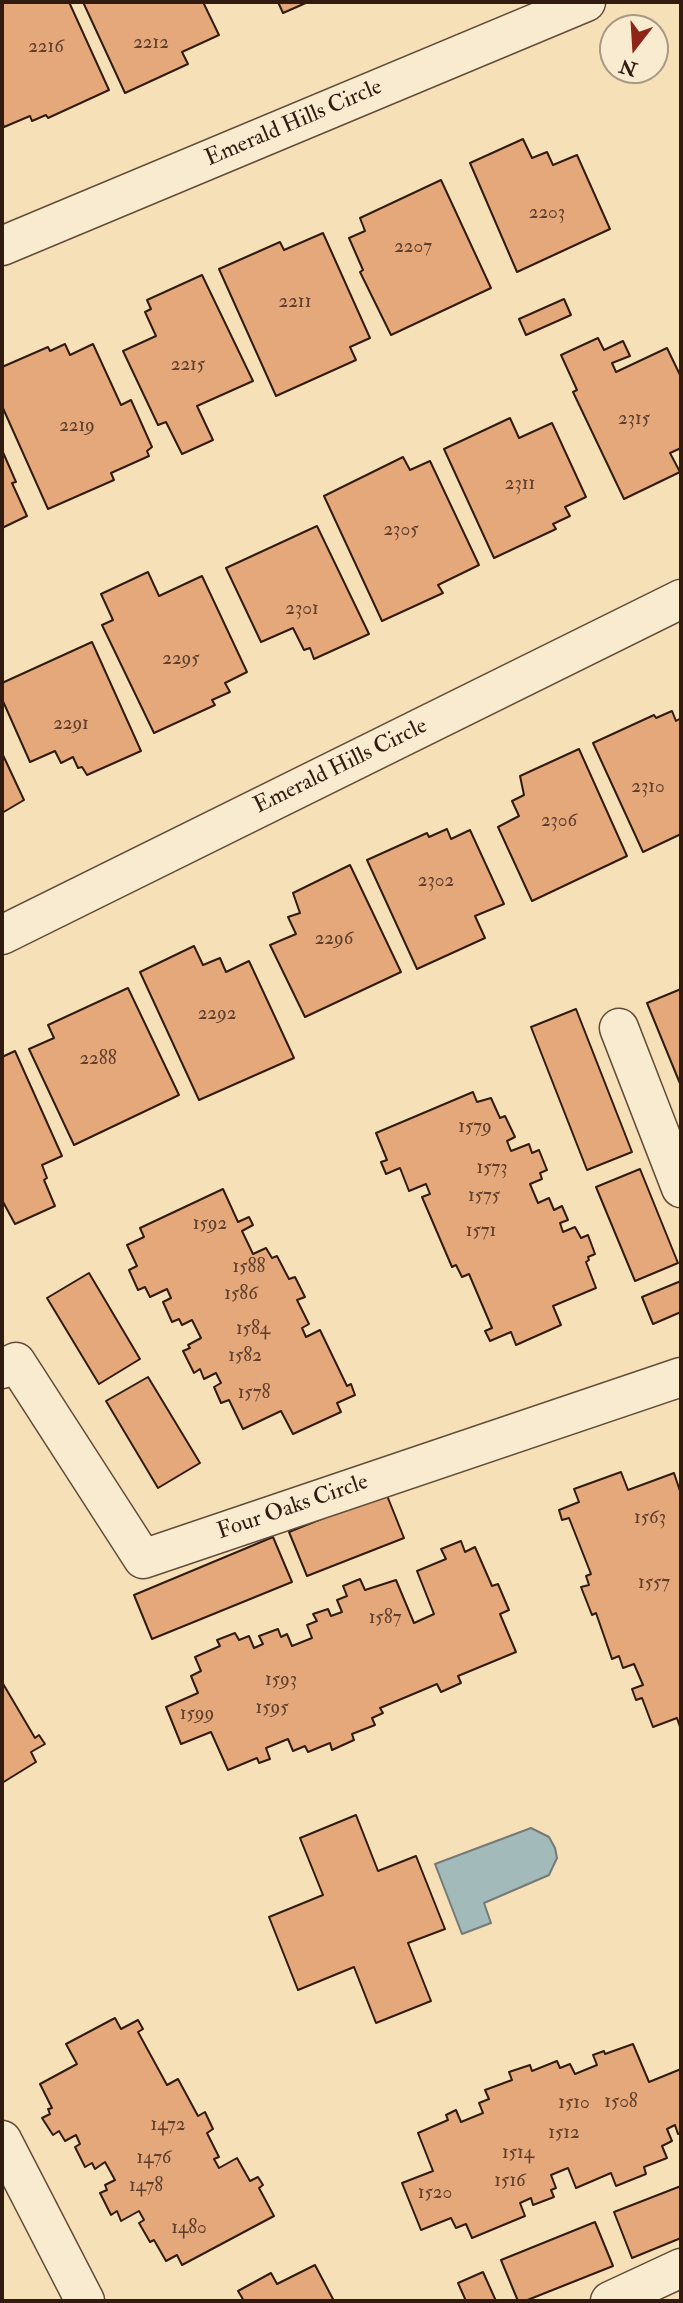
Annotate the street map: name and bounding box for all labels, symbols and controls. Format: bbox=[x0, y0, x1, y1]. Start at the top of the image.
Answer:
north arrow bbox=[599, 14, 669, 84]
house number: 2212 bbox=[133, 33, 169, 55]
house number: 2216 bbox=[28, 37, 64, 59]
text: N bbox=[617, 53, 640, 81]
street label: Emerald Hills Circle bbox=[201, 74, 387, 174]
house number: 2203 bbox=[529, 203, 565, 225]
house number: 2207 bbox=[394, 237, 432, 259]
house number: 2211 bbox=[279, 292, 311, 314]
house number: 2215 bbox=[171, 355, 205, 377]
house number: 2315 bbox=[618, 409, 650, 431]
house number: 2219 bbox=[59, 416, 95, 438]
house number: 2311 bbox=[505, 474, 535, 496]
house number: 2305 bbox=[383, 520, 419, 542]
house number: 2301 bbox=[285, 599, 319, 621]
house number: 2295 bbox=[162, 649, 200, 671]
street label: Emerald Hills Circle bbox=[250, 713, 432, 821]
house number: 2291 bbox=[53, 714, 89, 736]
house number: 2310 bbox=[631, 777, 665, 799]
house number: 2306 bbox=[541, 811, 577, 833]
house number: 2302 bbox=[418, 871, 454, 893]
house number: 2296 bbox=[315, 929, 353, 951]
house number: 2292 bbox=[198, 1004, 236, 1026]
house number: 2288 bbox=[79, 1049, 117, 1071]
house number: 1579 bbox=[458, 1117, 492, 1139]
house number: 1573 bbox=[476, 1158, 508, 1180]
house number: 1575 bbox=[468, 1186, 500, 1208]
house number: 1592 bbox=[193, 1214, 227, 1236]
house number: 1571 bbox=[466, 1221, 496, 1243]
house number: 1588 bbox=[233, 1257, 265, 1279]
house number: 1586 bbox=[224, 1284, 258, 1306]
house number: 1584 bbox=[236, 1319, 270, 1341]
house number: 1582 bbox=[228, 1346, 262, 1368]
house number: 1578 bbox=[238, 1383, 270, 1405]
street label: Four Oaks Circle bbox=[214, 1469, 372, 1547]
house number: 1563 bbox=[634, 1508, 666, 1530]
house number: 1557 bbox=[638, 1573, 670, 1595]
house number: 1587 bbox=[369, 1608, 401, 1630]
house number: 1593 bbox=[265, 1670, 297, 1692]
house number: 1595 bbox=[255, 1698, 289, 1720]
house number: 1599 bbox=[180, 1704, 214, 1726]
house number: 1508 bbox=[604, 2092, 638, 2114]
house number: 1510 bbox=[558, 2093, 590, 2115]
house number: 1472 bbox=[151, 2115, 185, 2137]
house number: 1512 bbox=[548, 2123, 580, 2145]
house number: 1514 bbox=[502, 2143, 534, 2165]
house number: 1476 bbox=[137, 2148, 171, 2170]
house number: 1516 bbox=[494, 2171, 526, 2193]
house number: 1478 bbox=[129, 2176, 163, 2198]
house number: 1520 bbox=[418, 2183, 452, 2205]
house number: 1480 bbox=[171, 2218, 207, 2240]

